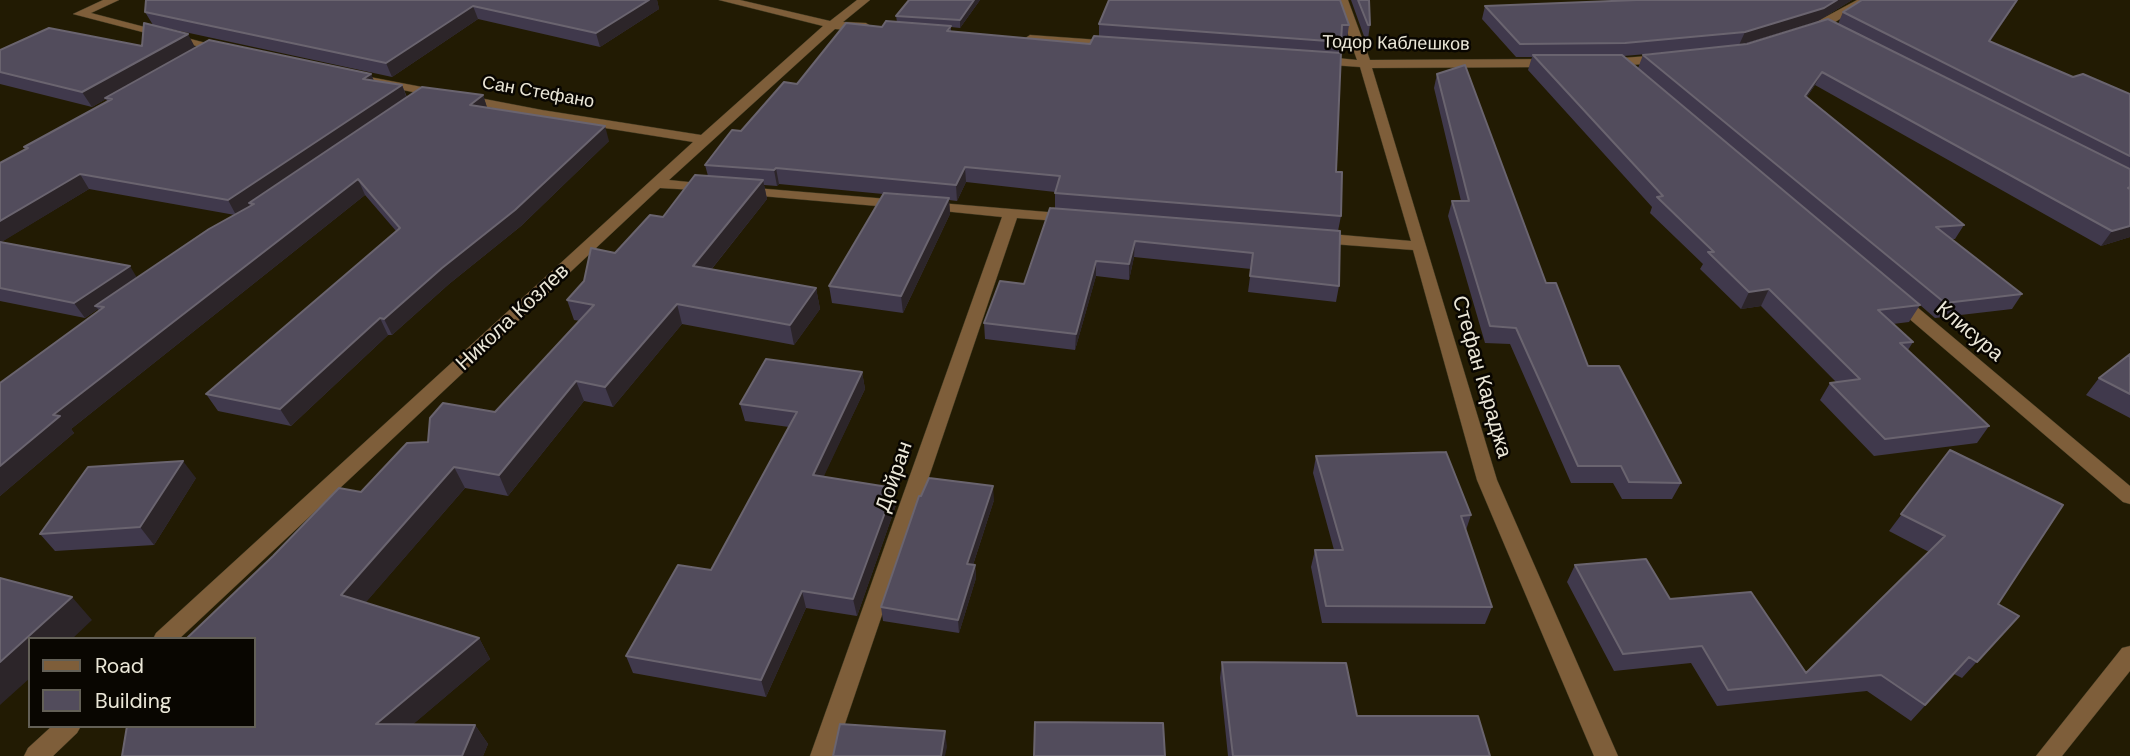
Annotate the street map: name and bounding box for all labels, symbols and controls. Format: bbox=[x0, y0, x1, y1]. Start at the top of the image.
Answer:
street label: Тодор Каблешков bbox=[1322, 32, 1470, 56]
street label: Сан Стефано bbox=[480, 72, 596, 114]
street label: Никола Козлев bbox=[451, 259, 575, 377]
street label: Стефан Караджа bbox=[1446, 293, 1516, 461]
street label: Клисура bbox=[1930, 297, 2008, 367]
street label: Дойран bbox=[871, 438, 919, 516]
legend bbox=[28, 637, 256, 728]
text: Road bbox=[95, 652, 144, 680]
text: Building bbox=[95, 687, 171, 715]

